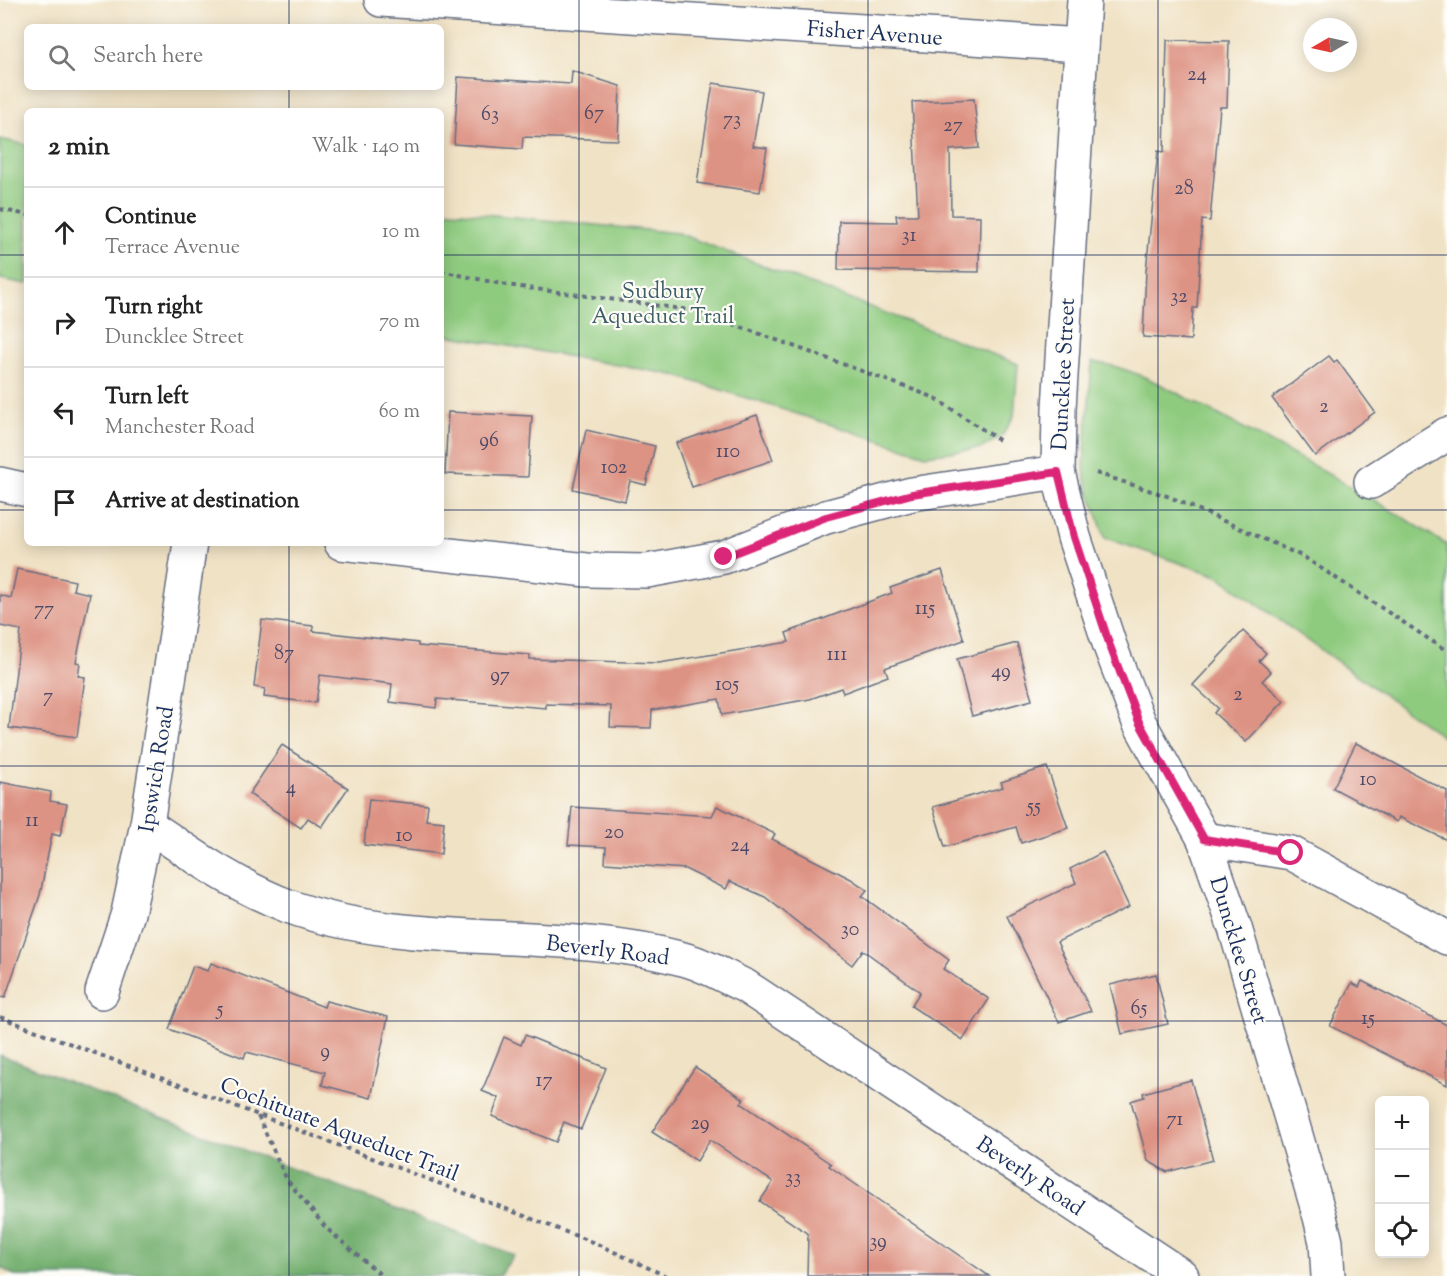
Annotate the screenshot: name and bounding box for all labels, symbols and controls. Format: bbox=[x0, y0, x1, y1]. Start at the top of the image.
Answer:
street label: Fisher Avenue bbox=[806, 14, 944, 56]
north arrow bbox=[1303, 18, 1357, 72]
search box bbox=[24, 24, 444, 90]
icon: search bbox=[45, 41, 78, 74]
text: Search here bbox=[93, 41, 203, 73]
house number: 24 bbox=[1187, 61, 1207, 90]
house number: 67 bbox=[584, 100, 604, 129]
house number: 63 bbox=[481, 101, 499, 130]
house number: 73 bbox=[723, 106, 741, 135]
house number: 27 bbox=[943, 112, 963, 141]
text: 2 min bbox=[48, 129, 110, 166]
text: Walk · 140 m bbox=[311, 133, 420, 162]
house number: 28 bbox=[1174, 175, 1194, 204]
text: Continue bbox=[105, 202, 196, 234]
icon: ahead bbox=[48, 216, 81, 249]
text: 10 m bbox=[382, 218, 420, 247]
house number: 31 bbox=[902, 222, 917, 251]
text: Terrace Avenue bbox=[105, 234, 240, 263]
park label: Sudbury Aqueduct Trail bbox=[591, 277, 735, 334]
house number: 32 bbox=[1170, 283, 1188, 312]
text: Turn right bbox=[105, 292, 202, 324]
street label: Duncklee Street bbox=[1045, 297, 1085, 451]
icon: right bbox=[48, 306, 81, 339]
text: 70 m bbox=[379, 308, 420, 337]
text: Duncklee Street bbox=[105, 324, 244, 353]
text: Turn left bbox=[105, 382, 188, 414]
house number: 2 bbox=[1319, 393, 1329, 422]
icon: left bbox=[48, 396, 81, 429]
text: 60 m bbox=[379, 398, 420, 427]
text: Manchester Road bbox=[105, 414, 255, 443]
house number: 96 bbox=[479, 427, 499, 456]
house number: 110 bbox=[716, 438, 740, 467]
house number: 102 bbox=[601, 454, 627, 483]
icon: arrive bbox=[48, 486, 81, 519]
text: Arrive at destination bbox=[105, 486, 300, 518]
route end bbox=[710, 543, 736, 569]
house number: 115 bbox=[915, 595, 935, 624]
house number: 77 bbox=[34, 596, 54, 625]
house number: 87 bbox=[274, 640, 294, 669]
house number: 111 bbox=[827, 641, 847, 670]
house number: 49 bbox=[991, 658, 1011, 687]
house number: 97 bbox=[490, 662, 510, 691]
house number: 105 bbox=[715, 671, 739, 700]
house number: 2 bbox=[1233, 681, 1243, 710]
house number: 7 bbox=[43, 683, 53, 712]
street label: Ipswich Road bbox=[132, 704, 184, 835]
house number: 10 bbox=[1359, 766, 1377, 795]
house number: 4 bbox=[286, 774, 296, 803]
house number: 55 bbox=[1026, 793, 1041, 822]
house number: 11 bbox=[25, 807, 39, 836]
house number: 20 bbox=[604, 819, 624, 848]
house number: 10 bbox=[395, 822, 413, 851]
house number: 24 bbox=[730, 832, 750, 861]
route start bbox=[1277, 839, 1303, 865]
street label: Duncklee Street bbox=[1200, 873, 1275, 1029]
house number: 30 bbox=[841, 916, 859, 945]
street label: Beverly Road bbox=[544, 929, 671, 975]
house number: 65 bbox=[1131, 995, 1148, 1024]
house number: 5 bbox=[216, 996, 224, 1025]
house number: 15 bbox=[1361, 1005, 1375, 1034]
house number: 9 bbox=[320, 1038, 330, 1067]
house number: 17 bbox=[536, 1067, 552, 1096]
street label: Cochituate Aqueduct Trail bbox=[215, 1070, 463, 1191]
map controls bbox=[1375, 1096, 1429, 1258]
button: + bbox=[1375, 1096, 1429, 1150]
house number: 71 bbox=[1167, 1106, 1184, 1135]
house number: 29 bbox=[690, 1110, 710, 1139]
street label: Beverly Road bbox=[969, 1130, 1090, 1225]
button: − bbox=[1375, 1150, 1429, 1204]
house number: 33 bbox=[785, 1164, 801, 1193]
button: locate bbox=[1375, 1204, 1429, 1258]
house number: 39 bbox=[869, 1228, 887, 1257]

